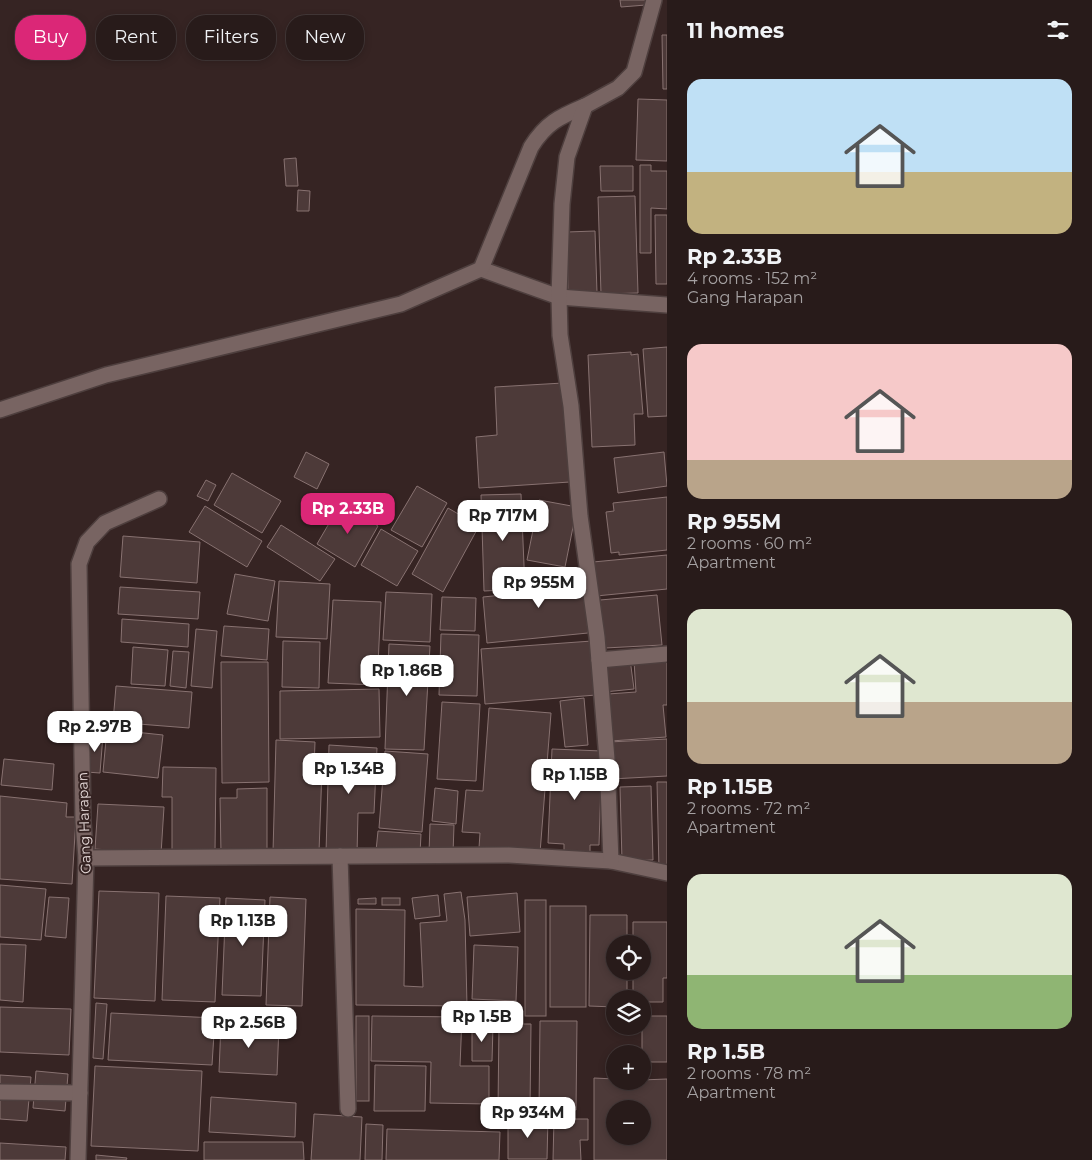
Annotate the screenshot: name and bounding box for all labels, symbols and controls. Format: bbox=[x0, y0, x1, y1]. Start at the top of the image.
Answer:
chip: Buy bbox=[15, 15, 86, 60]
chip: Rent bbox=[96, 15, 176, 60]
chip: Filters bbox=[186, 15, 276, 60]
chip: New bbox=[286, 15, 364, 60]
icon: filters bbox=[1044, 16, 1072, 44]
text: 11 homes bbox=[687, 18, 784, 43]
icon: home bbox=[835, 111, 925, 201]
text: Rp 2.33B bbox=[687, 244, 782, 269]
text: 4 rooms · 152 m² bbox=[687, 269, 817, 288]
text: Gang Harapan bbox=[687, 288, 803, 307]
icon: home bbox=[835, 376, 925, 466]
pin: Rp 2.33B bbox=[296, 492, 400, 535]
text: Rp 2.33B bbox=[312, 499, 384, 518]
pin: Rp 717M bbox=[457, 500, 549, 542]
text: Rp 717M bbox=[469, 506, 537, 525]
text: Rp 955M bbox=[687, 509, 781, 534]
text: 2 rooms · 60 m² bbox=[687, 534, 812, 553]
text: Apartment bbox=[687, 553, 776, 572]
pin: Rp 955M bbox=[493, 566, 585, 609]
text: Rp 955M bbox=[503, 573, 575, 592]
icon: home bbox=[835, 641, 925, 731]
pin: Rp 1.86B bbox=[355, 654, 459, 697]
text: Rp 1.86B bbox=[372, 661, 442, 680]
pin: Rp 2.97B bbox=[43, 710, 147, 753]
text: Rp 2.97B bbox=[58, 717, 132, 736]
pin: Rp 1.34B bbox=[297, 752, 401, 795]
pin: Rp 1.15B bbox=[523, 758, 627, 801]
text: Rp 1.34B bbox=[314, 759, 384, 778]
text: Rp 1.15B bbox=[542, 765, 608, 784]
street label: Gang Harapan bbox=[73, 772, 95, 874]
text: Rp 1.15B bbox=[687, 774, 773, 799]
text: 2 rooms · 72 m² bbox=[687, 799, 810, 818]
text: Apartment bbox=[687, 818, 776, 837]
pin: Rp 1.13B bbox=[191, 904, 295, 947]
icon: home bbox=[835, 906, 925, 996]
text: Rp 1.13B bbox=[210, 911, 276, 930]
map controls bbox=[606, 935, 651, 1145]
button: locate bbox=[606, 935, 651, 980]
button: layers bbox=[606, 990, 651, 1035]
pin: Rp 1.5B bbox=[436, 1000, 528, 1043]
pin: Rp 2.56B bbox=[197, 1006, 301, 1049]
text: Rp 1.5B bbox=[452, 1007, 512, 1026]
text: Rp 2.56B bbox=[212, 1013, 286, 1032]
text: Rp 1.5B bbox=[687, 1039, 765, 1064]
button: + bbox=[606, 1045, 651, 1090]
text: 2 rooms · 78 m² bbox=[687, 1064, 811, 1083]
text: Apartment bbox=[687, 1083, 776, 1102]
pin: Rp 934M bbox=[482, 1096, 574, 1139]
button: − bbox=[606, 1100, 651, 1145]
text: Rp 934M bbox=[491, 1103, 565, 1122]

